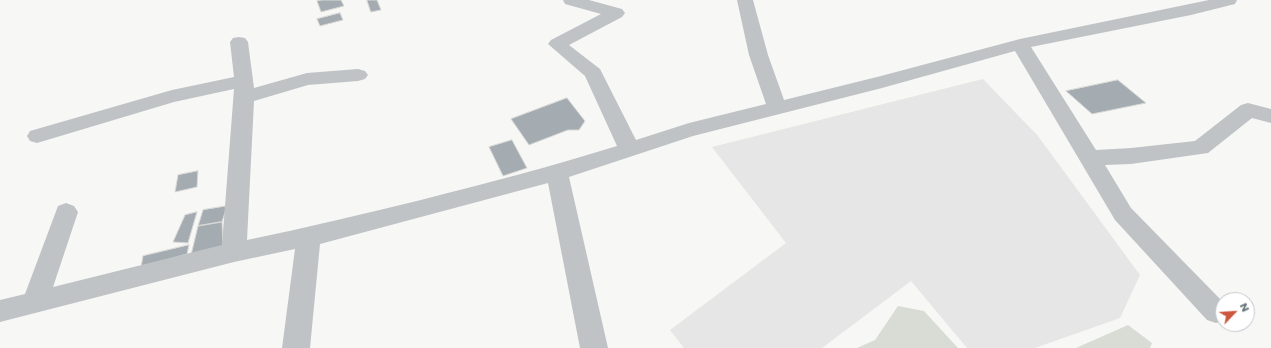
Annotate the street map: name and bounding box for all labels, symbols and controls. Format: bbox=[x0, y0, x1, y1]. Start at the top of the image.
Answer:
north arrow bbox=[1215, 292, 1255, 332]
text: N bbox=[1236, 300, 1254, 314]

